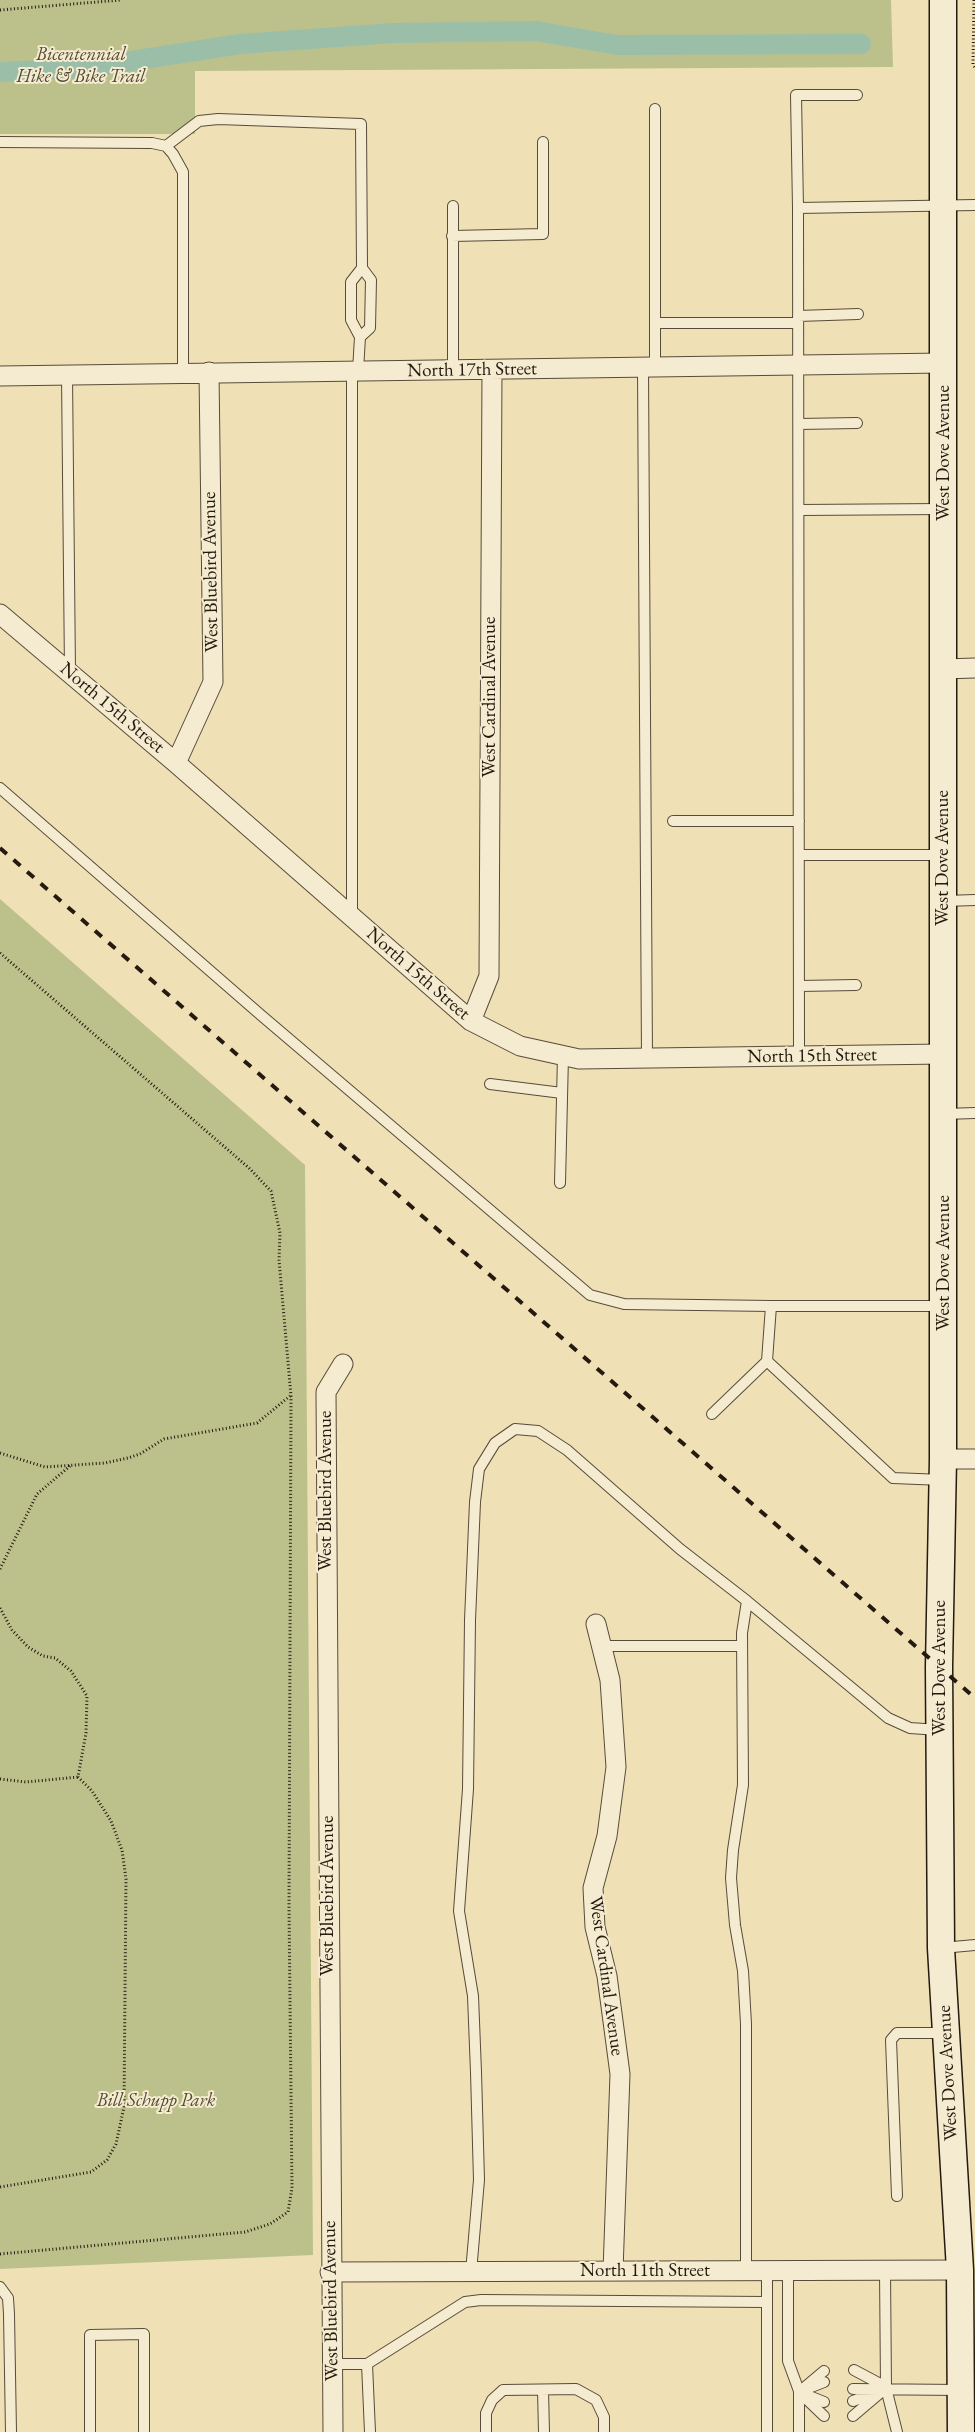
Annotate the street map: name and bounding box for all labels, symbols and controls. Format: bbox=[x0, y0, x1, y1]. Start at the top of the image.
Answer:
park label: Bicentennial Hike & Bike Trail bbox=[17, 44, 145, 88]
street label: North 17th Street bbox=[407, 357, 537, 383]
street label: West Dove Avenue bbox=[933, 385, 955, 521]
street label: West Bluebird Avenue bbox=[198, 491, 224, 653]
street label: West Cardinal Avenue bbox=[479, 616, 501, 778]
street label: North 15th Street bbox=[55, 658, 169, 758]
street label: West Dove Avenue bbox=[932, 790, 954, 926]
street label: North 15th Street bbox=[362, 923, 474, 1025]
street label: North 15th Street bbox=[747, 1043, 877, 1069]
street label: West Dove Avenue bbox=[933, 1195, 955, 1331]
street label: West Bluebird Avenue bbox=[315, 1411, 337, 1571]
street label: West Dove Avenue bbox=[929, 1600, 951, 1736]
street label: West Bluebird Avenue bbox=[317, 1816, 339, 1976]
street label: West Cardinal Avenue bbox=[584, 1895, 628, 2057]
street label: West Dove Avenue bbox=[933, 2005, 963, 2141]
park label: Bill Schupp Park bbox=[97, 2090, 215, 2112]
street label: West Bluebird Avenue bbox=[318, 2220, 344, 2382]
street label: North 11th Street bbox=[580, 2260, 710, 2282]

